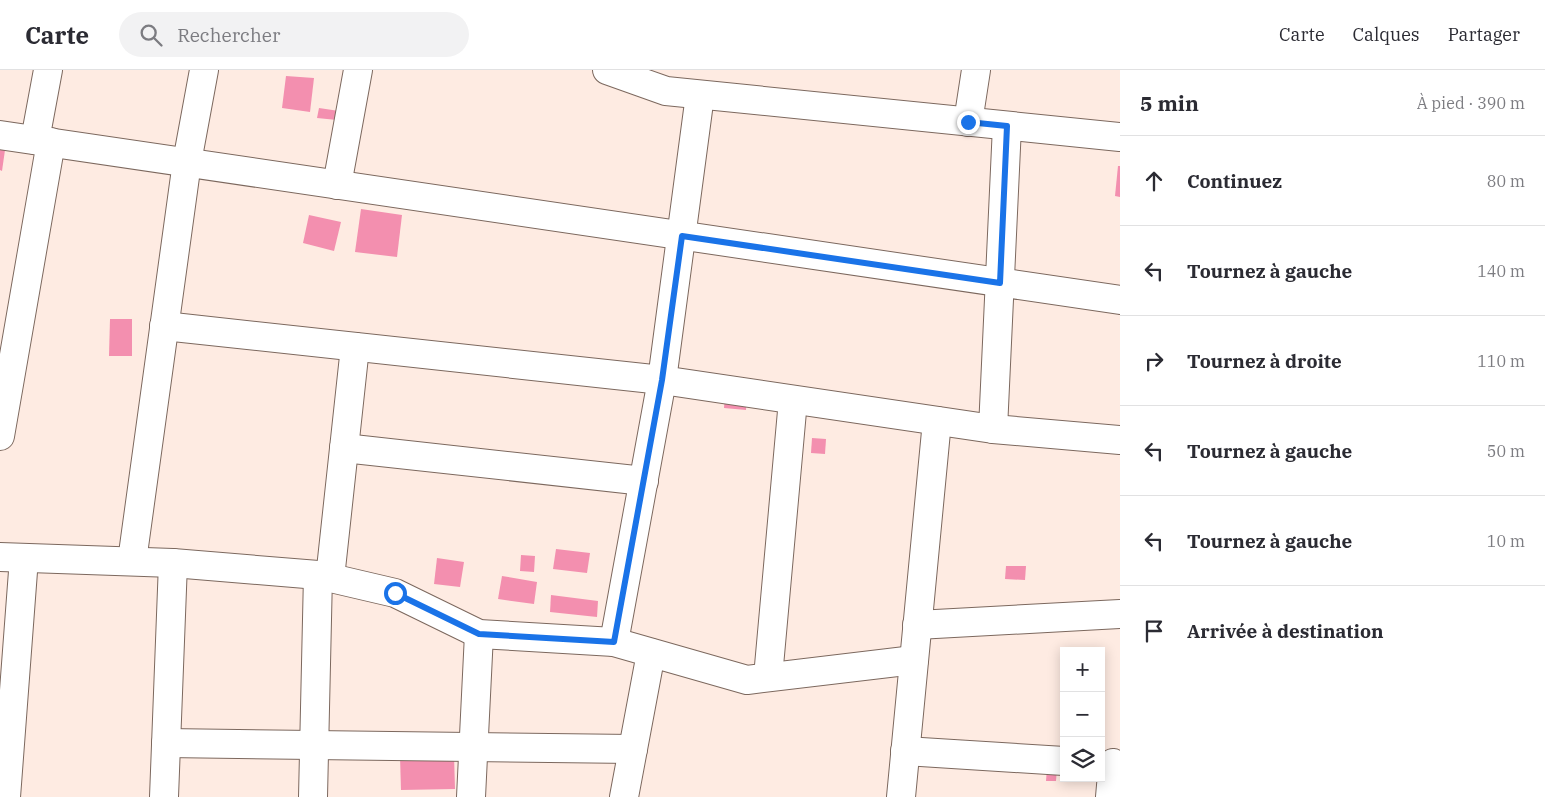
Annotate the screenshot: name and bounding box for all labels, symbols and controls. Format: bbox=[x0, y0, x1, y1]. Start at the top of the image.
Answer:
search box bbox=[119, 12, 469, 57]
text: Carte bbox=[25, 19, 89, 51]
icon: search bbox=[137, 21, 165, 49]
text: Rechercher bbox=[177, 23, 280, 47]
text: Carte bbox=[1279, 23, 1325, 46]
text: Calques bbox=[1353, 23, 1420, 46]
text: Partager bbox=[1448, 23, 1520, 46]
text: 5 min bbox=[1140, 89, 1199, 117]
text: À pied · 390 m bbox=[1417, 93, 1525, 113]
route end bbox=[957, 111, 980, 134]
icon: ahead bbox=[1140, 167, 1168, 195]
text: Continuez bbox=[1187, 169, 1282, 193]
text: 80 m bbox=[1487, 171, 1525, 191]
icon: left bbox=[1140, 257, 1168, 285]
text: Tournez à gauche bbox=[1187, 259, 1352, 283]
text: 140 m bbox=[1477, 261, 1525, 281]
icon: right bbox=[1140, 347, 1168, 375]
text: Tournez à droite bbox=[1187, 349, 1342, 373]
text: 110 m bbox=[1477, 351, 1525, 371]
icon: left bbox=[1140, 437, 1168, 465]
text: Tournez à gauche bbox=[1187, 439, 1352, 463]
text: 50 m bbox=[1487, 441, 1525, 461]
icon: left bbox=[1140, 527, 1168, 555]
text: Tournez à gauche bbox=[1187, 529, 1352, 553]
text: 10 m bbox=[1487, 531, 1525, 551]
route start bbox=[384, 582, 407, 605]
icon: arrive bbox=[1140, 617, 1168, 645]
text: Arrivée à destination bbox=[1187, 619, 1384, 643]
map controls bbox=[1060, 647, 1105, 782]
button: + bbox=[1060, 647, 1105, 692]
button: − bbox=[1060, 692, 1105, 737]
button: layers bbox=[1060, 737, 1105, 782]

